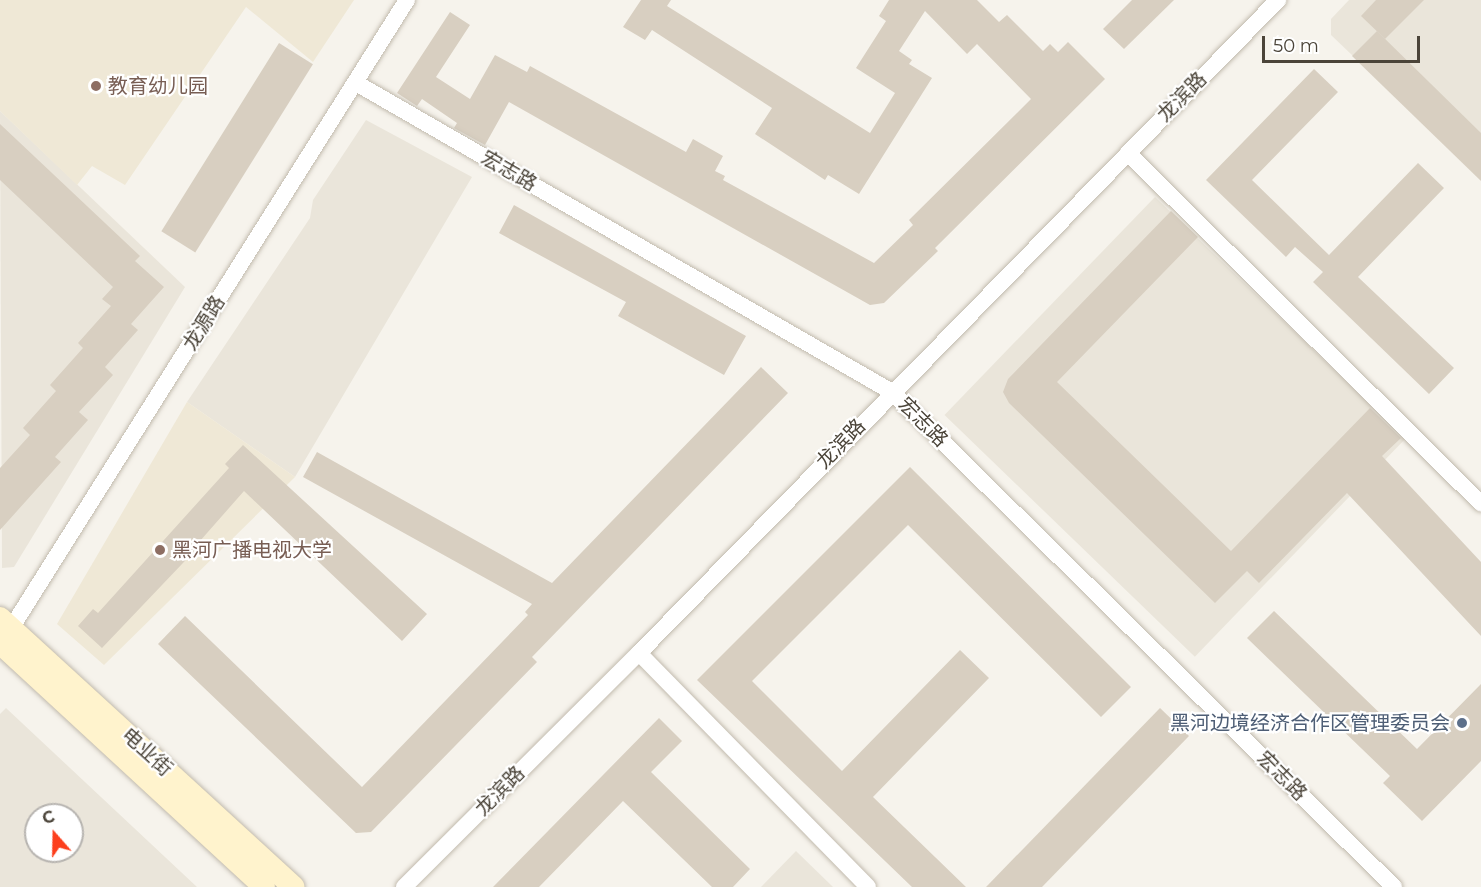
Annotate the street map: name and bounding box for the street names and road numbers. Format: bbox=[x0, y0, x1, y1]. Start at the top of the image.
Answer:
street label: 龙滨路 bbox=[1152, 67, 1212, 127]
street label: 宏志路 bbox=[477, 146, 541, 196]
street label: 龙源路 bbox=[178, 291, 230, 355]
street label: 宏志路 bbox=[893, 392, 953, 452]
street label: 龙滨路 bbox=[812, 414, 870, 474]
street label: 电业街 bbox=[117, 723, 177, 781]
street label: 宏志路 bbox=[1252, 746, 1312, 806]
street label: 龙滨路 bbox=[470, 761, 530, 821]

